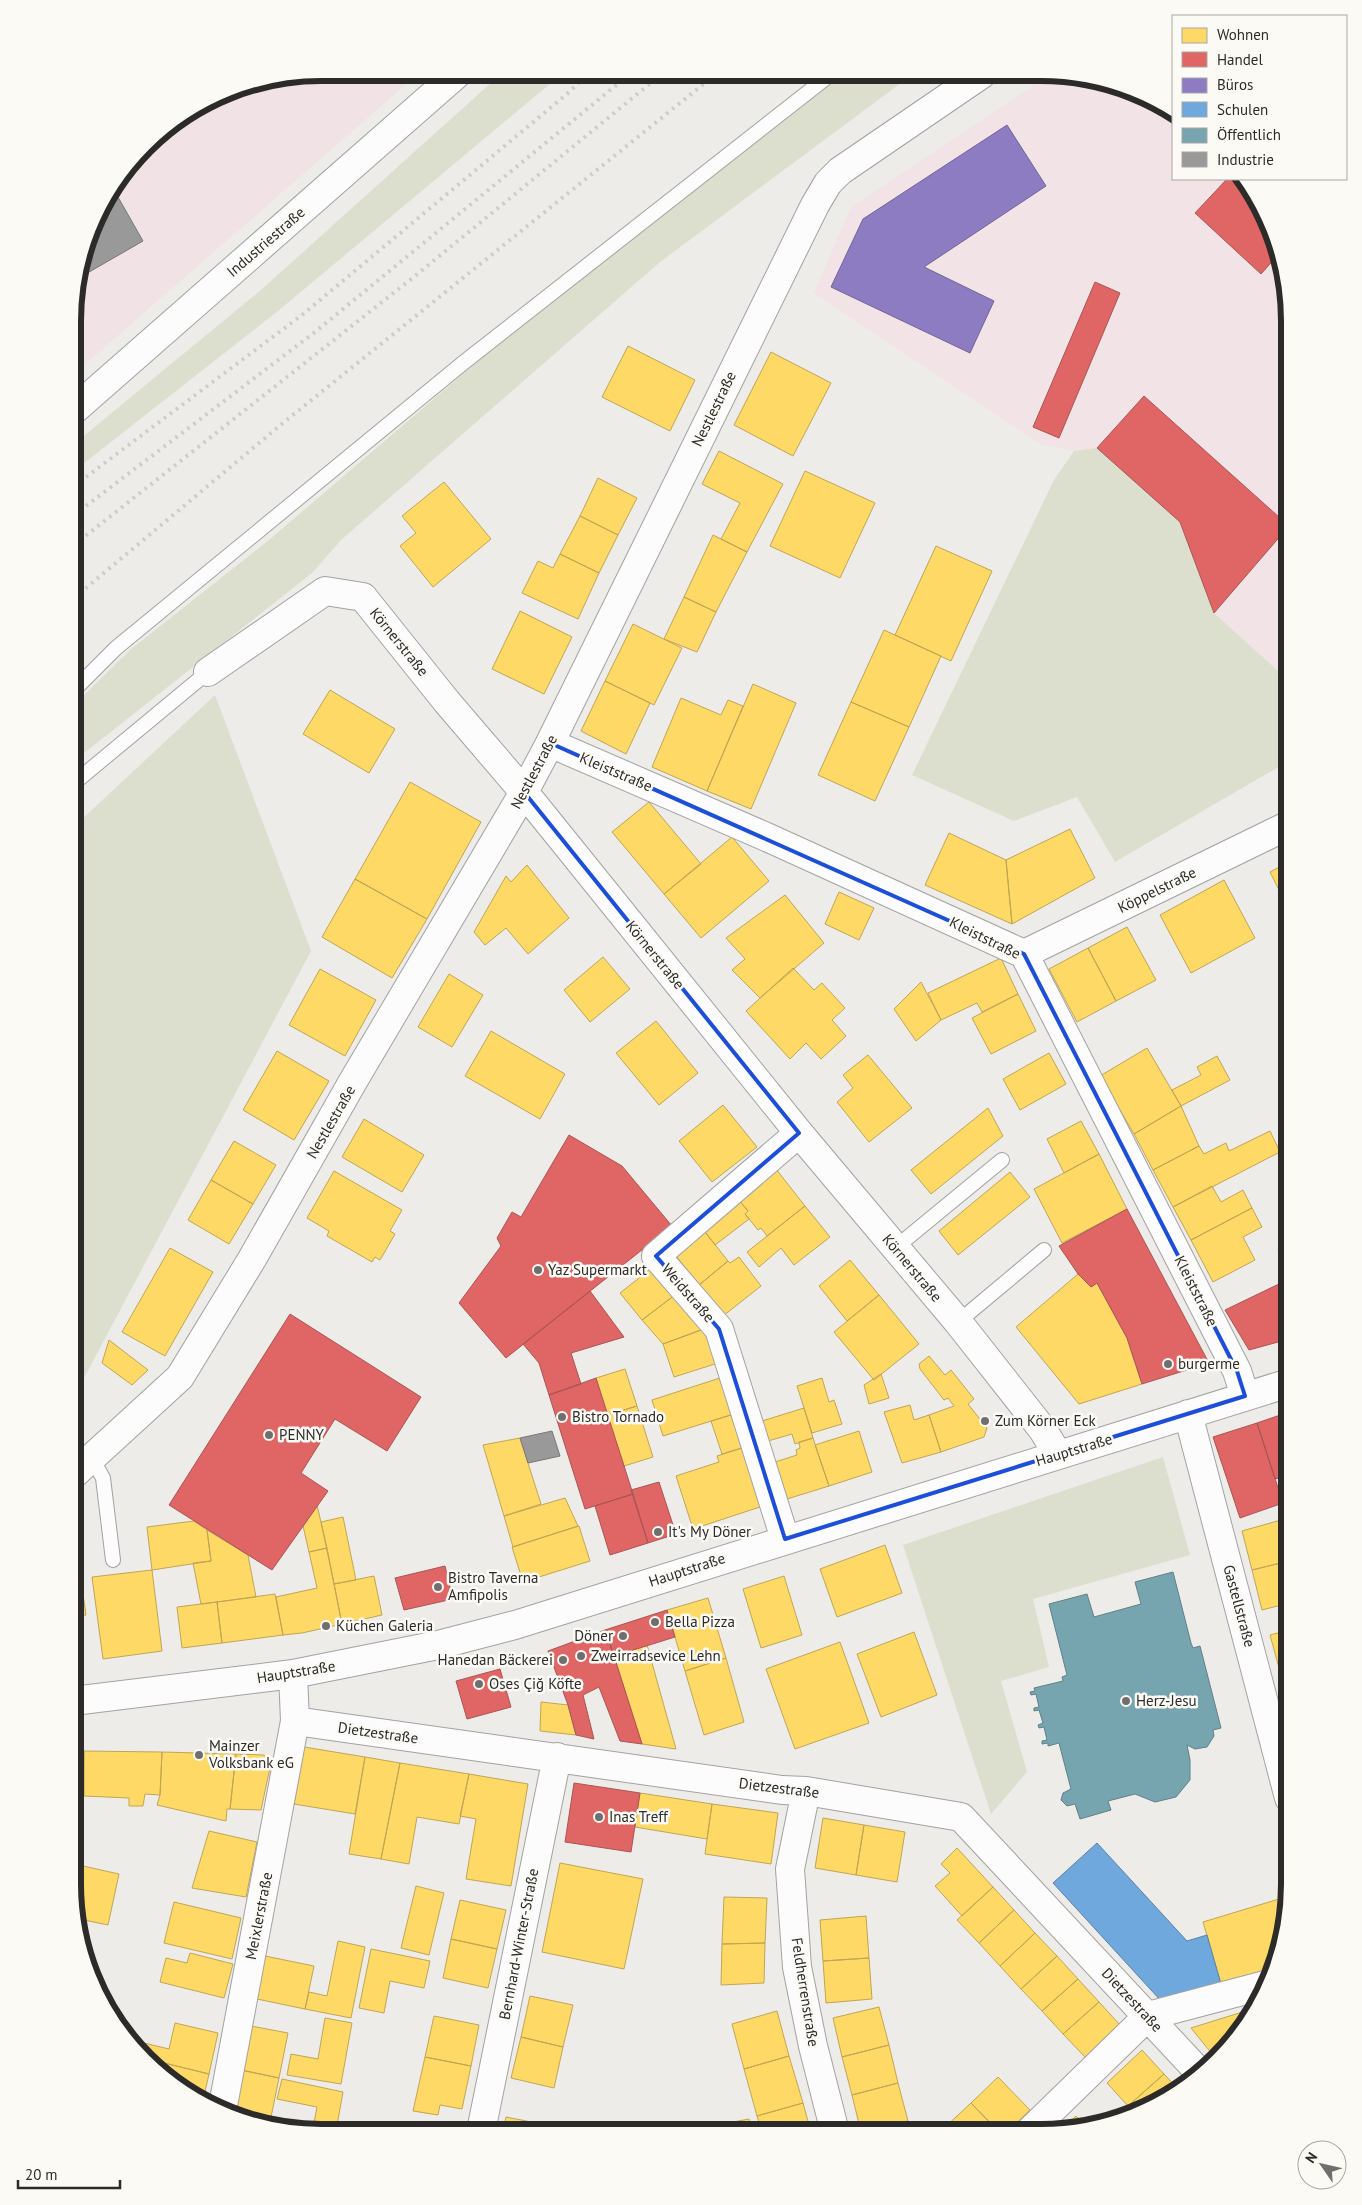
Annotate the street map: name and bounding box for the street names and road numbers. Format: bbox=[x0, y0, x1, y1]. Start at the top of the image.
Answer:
street label: Industriestraße bbox=[223, 203, 309, 281]
street label: Nestlestraße bbox=[687, 368, 740, 450]
street label: Körnerstraße bbox=[366, 603, 433, 680]
street label: Nestlestraße bbox=[506, 731, 561, 812]
street label: Kleiststraße bbox=[577, 748, 655, 795]
street label: Köppelstraße bbox=[1114, 862, 1199, 917]
street label: Kleiststraße bbox=[946, 912, 1024, 963]
street label: Körnerstraße bbox=[622, 916, 689, 993]
street label: Nestlestraße bbox=[302, 1082, 359, 1162]
street label: Körnerstraße bbox=[878, 1230, 946, 1306]
street label: Kleiststraße bbox=[1170, 1252, 1222, 1329]
street label: Weidstraße bbox=[658, 1259, 719, 1326]
street label: Hauptstraße bbox=[1033, 1429, 1115, 1470]
street label: Hauptstraße bbox=[646, 1548, 727, 1591]
street label: Gastellstraße bbox=[1219, 1563, 1260, 1649]
street label: Hauptstraße bbox=[255, 1656, 337, 1687]
street label: Dietzestraße bbox=[337, 1717, 420, 1748]
street label: Dietzestraße bbox=[738, 1773, 820, 1802]
street label: Bernhard-Winter-Straße bbox=[495, 1867, 542, 2021]
street label: Meixlerstraße bbox=[241, 1871, 276, 1961]
street label: Feldherrenstraße bbox=[787, 1936, 823, 2048]
street label: Dietzestraße bbox=[1098, 1964, 1167, 2036]

